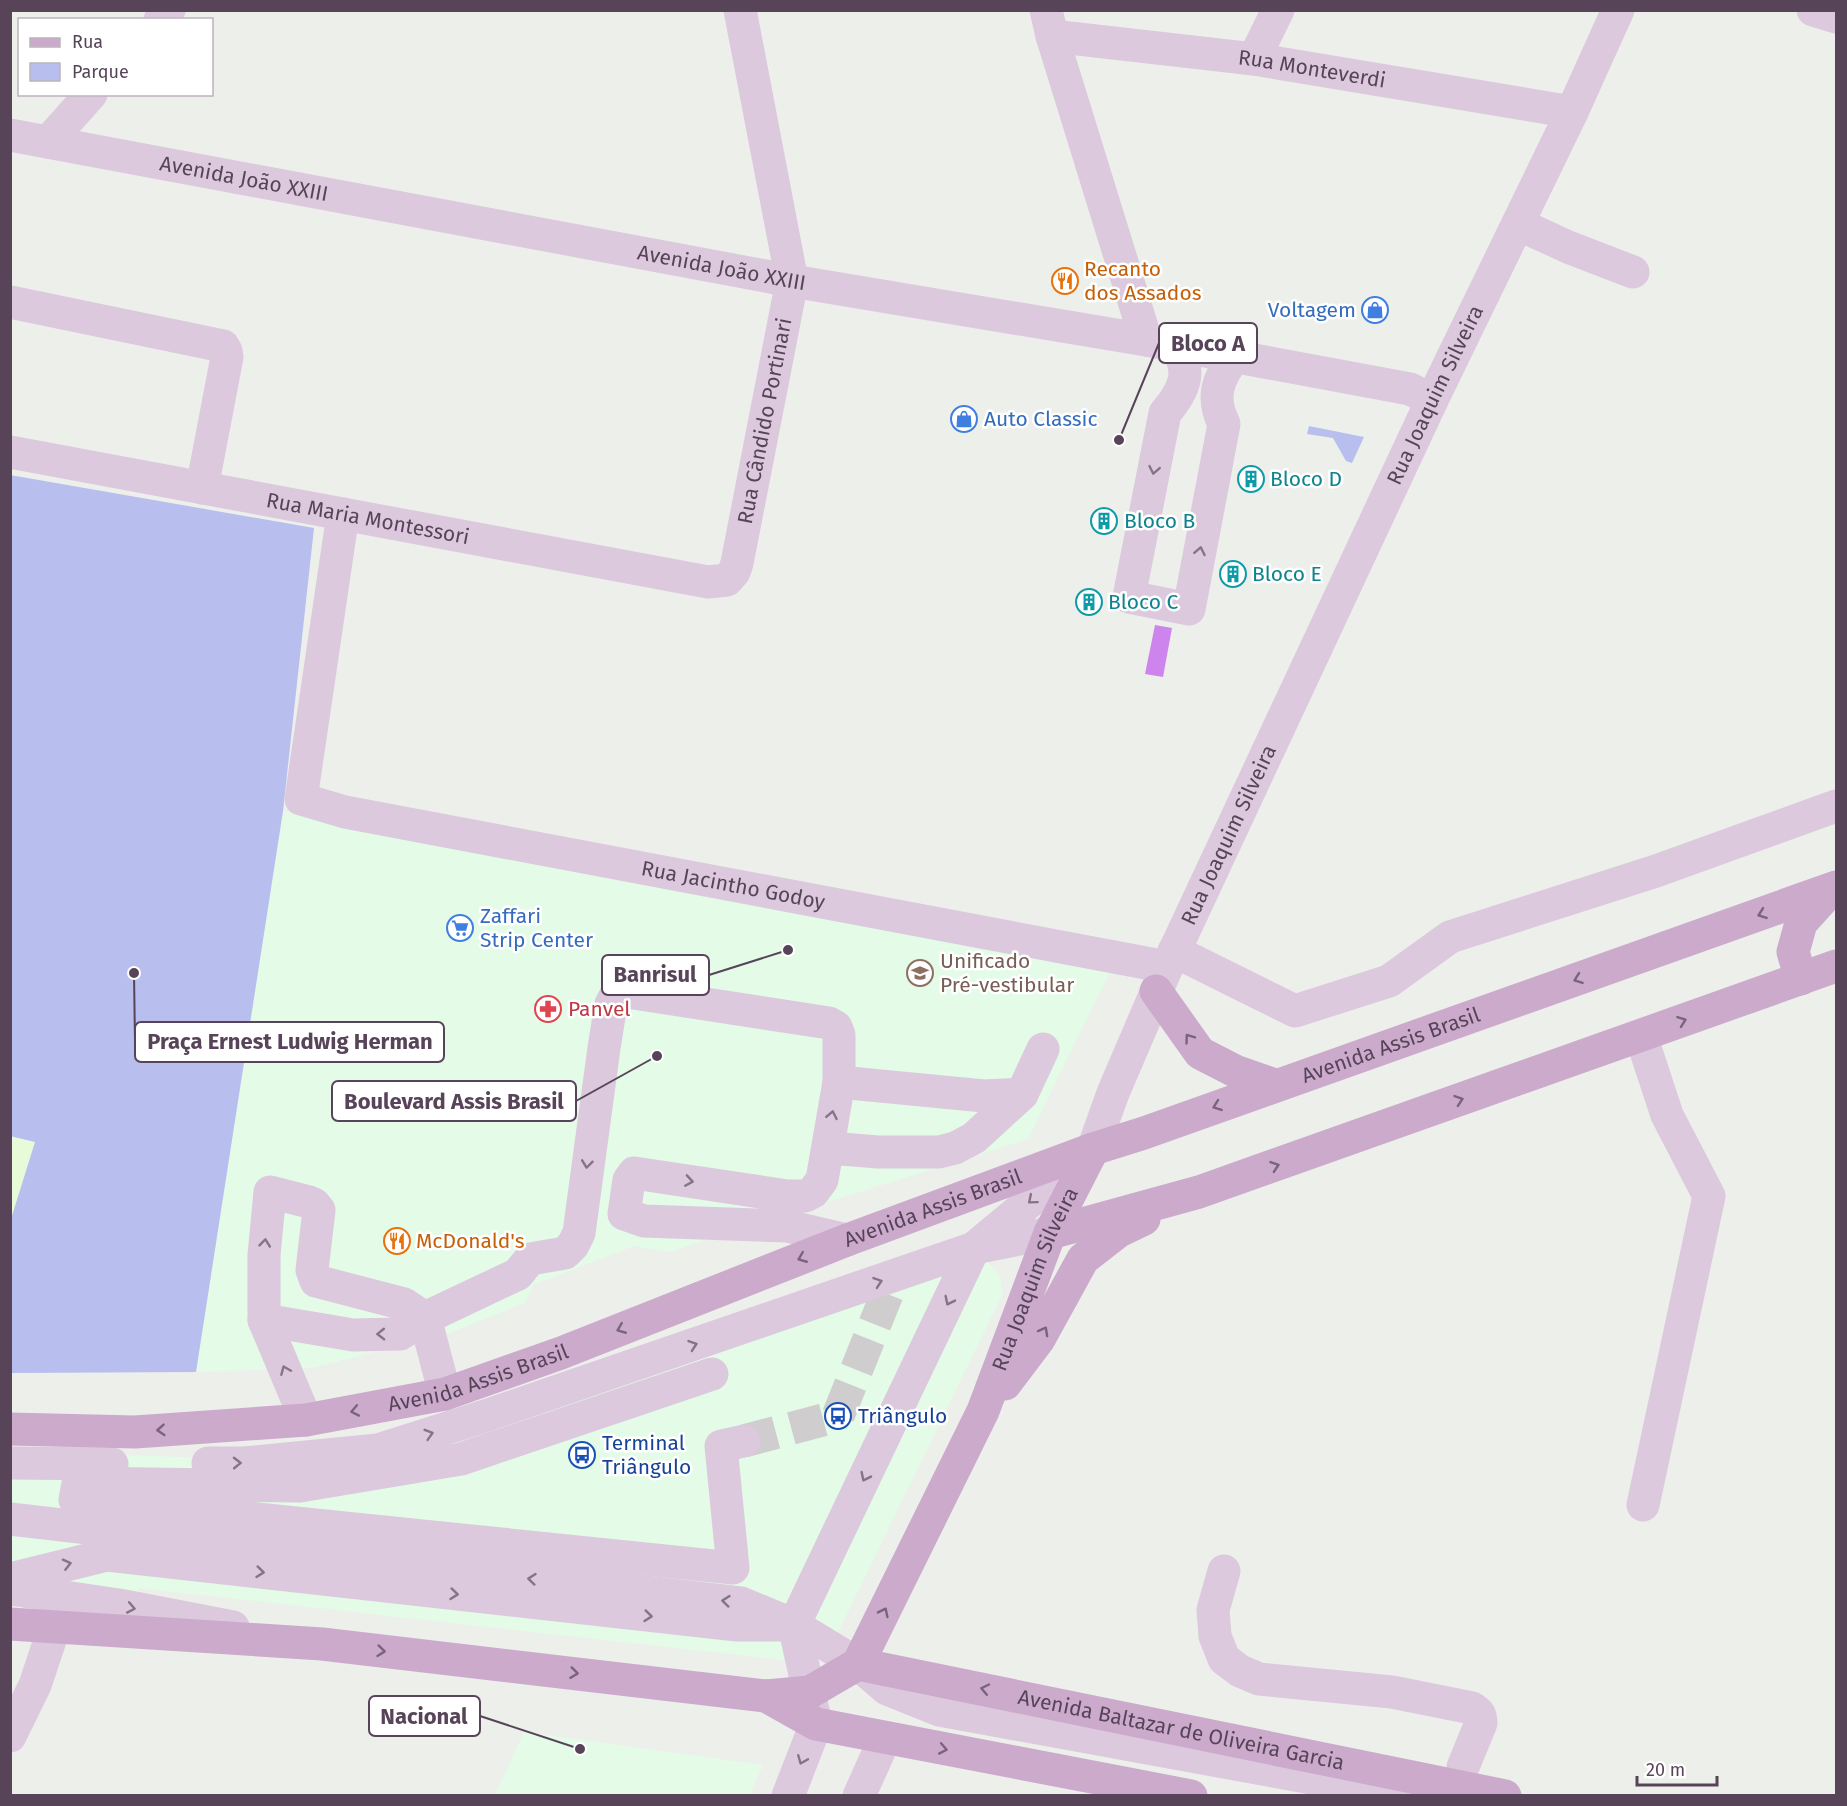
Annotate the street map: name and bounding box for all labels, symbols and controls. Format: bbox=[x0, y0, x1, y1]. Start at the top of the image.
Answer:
legend bbox=[18, 18, 213, 96]
text: Rua bbox=[72, 31, 103, 53]
street label: Rua Monteverdi bbox=[1237, 44, 1388, 94]
text: Parque bbox=[72, 61, 129, 83]
street label: Avenida João XXIII bbox=[158, 150, 330, 207]
street label: Avenida João XXIII bbox=[635, 239, 808, 296]
place label: Recanto dos Assados bbox=[1084, 256, 1202, 306]
restaurant icon: Recanto dos Assados bbox=[1050, 266, 1080, 296]
shop icon: Voltagem bbox=[1360, 295, 1390, 325]
place label: Voltagem bbox=[1268, 297, 1356, 323]
street label: Rua Joaquim Silveira bbox=[1381, 301, 1489, 489]
street label: Rua Cândido Portinari bbox=[732, 316, 798, 526]
callout: Bloco A bbox=[1159, 323, 1257, 363]
text: Bloco A bbox=[1171, 330, 1246, 357]
shop icon: Auto Classic bbox=[949, 404, 979, 434]
place label: Auto Classic bbox=[984, 406, 1098, 432]
building icon: Bloco D bbox=[1236, 464, 1266, 494]
one-way arrow bbox=[1148, 465, 1161, 475]
place label: Bloco D bbox=[1270, 466, 1342, 492]
street label: Rua Maria Montessori bbox=[264, 487, 472, 550]
building icon: Bloco B bbox=[1089, 506, 1119, 536]
place label: Bloco B bbox=[1124, 508, 1195, 534]
one-way arrow bbox=[1193, 547, 1206, 557]
building icon: Bloco E bbox=[1218, 559, 1248, 589]
place label: Bloco E bbox=[1252, 561, 1322, 587]
building icon: Bloco C bbox=[1074, 587, 1104, 617]
place label: Bloco C bbox=[1108, 589, 1179, 615]
street label: Rua Joaquim Silveira bbox=[1175, 741, 1282, 929]
street label: Rua Jacintho Godoy bbox=[639, 855, 828, 915]
place label: Zaffari Strip Center bbox=[480, 903, 593, 953]
one-way arrow bbox=[1757, 906, 1767, 919]
supermarket icon: Zaffari Strip Center bbox=[445, 913, 475, 943]
place label: Unificado Pré-vestibular bbox=[940, 948, 1074, 998]
callout: Banrisul bbox=[602, 955, 709, 995]
school or university icon: Unificado Pré-vestibular bbox=[905, 958, 935, 988]
text: Banrisul bbox=[613, 961, 697, 988]
one-way arrow bbox=[1573, 972, 1584, 985]
pharmacy icon: Panvel bbox=[533, 994, 563, 1024]
place label: Panvel bbox=[568, 996, 630, 1022]
street label: Avenida Assis Brasil bbox=[1298, 1002, 1483, 1089]
one-way arrow bbox=[1676, 1016, 1687, 1029]
callout: Praça Ernest Ludwig Herman bbox=[135, 1022, 444, 1062]
text: Praça Ernest Ludwig Herman bbox=[147, 1028, 433, 1055]
one-way arrow bbox=[1185, 1033, 1196, 1044]
callout: Boulevard Assis Brasil bbox=[332, 1081, 576, 1121]
text: Boulevard Assis Brasil bbox=[344, 1088, 564, 1115]
one-way arrow bbox=[1453, 1095, 1463, 1108]
one-way arrow bbox=[1213, 1099, 1223, 1112]
one-way arrow bbox=[825, 1110, 838, 1120]
one-way arrow bbox=[582, 1160, 594, 1169]
one-way arrow bbox=[1269, 1160, 1280, 1173]
street label: Avenida Assis Brasil bbox=[840, 1163, 1025, 1253]
one-way arrow bbox=[685, 1174, 694, 1186]
street label: Rua Joaquim Silveira bbox=[986, 1183, 1084, 1375]
one-way arrow bbox=[1028, 1193, 1039, 1204]
restaurant icon: McDonald's bbox=[382, 1226, 412, 1256]
place label: McDonald's bbox=[416, 1228, 525, 1254]
one-way arrow bbox=[258, 1238, 271, 1247]
one-way arrow bbox=[797, 1250, 808, 1263]
one-way arrow bbox=[872, 1276, 883, 1289]
one-way arrow bbox=[945, 1295, 957, 1306]
one-way arrow bbox=[616, 1322, 626, 1335]
one-way arrow bbox=[1036, 1327, 1048, 1337]
one-way arrow bbox=[376, 1328, 385, 1340]
street label: Avenida Assis Brasil bbox=[386, 1338, 572, 1417]
one-way arrow bbox=[687, 1339, 698, 1352]
one-way arrow bbox=[280, 1365, 292, 1376]
bus stop icon: Triângulo bbox=[823, 1401, 853, 1431]
place label: Triângulo bbox=[858, 1403, 947, 1429]
one-way arrow bbox=[350, 1404, 360, 1417]
one-way arrow bbox=[156, 1423, 165, 1436]
one-way arrow bbox=[423, 1429, 434, 1441]
place label: Terminal Triângulo bbox=[602, 1430, 691, 1480]
bus stop icon: Terminal Triângulo bbox=[567, 1440, 597, 1470]
one-way arrow bbox=[232, 1457, 241, 1469]
one-way arrow bbox=[861, 1471, 872, 1482]
one-way arrow bbox=[62, 1559, 72, 1572]
one-way arrow bbox=[256, 1565, 265, 1578]
one-way arrow bbox=[528, 1573, 537, 1586]
one-way arrow bbox=[449, 1587, 458, 1600]
one-way arrow bbox=[721, 1595, 731, 1608]
one-way arrow bbox=[125, 1601, 135, 1614]
one-way arrow bbox=[877, 1608, 888, 1618]
one-way arrow bbox=[643, 1609, 652, 1621]
one-way arrow bbox=[376, 1644, 385, 1657]
one-way arrow bbox=[570, 1666, 579, 1679]
one-way arrow bbox=[980, 1683, 990, 1696]
street label: Avenida Baltazar de Oliveira Garcia bbox=[1016, 1684, 1347, 1776]
callout: Nacional bbox=[369, 1696, 480, 1736]
text: Nacional bbox=[380, 1703, 468, 1730]
one-way arrow bbox=[937, 1742, 947, 1755]
scale bar bbox=[1637, 1749, 1716, 1787]
one-way arrow bbox=[797, 1754, 809, 1765]
text: 20 m bbox=[1646, 1759, 1685, 1781]

